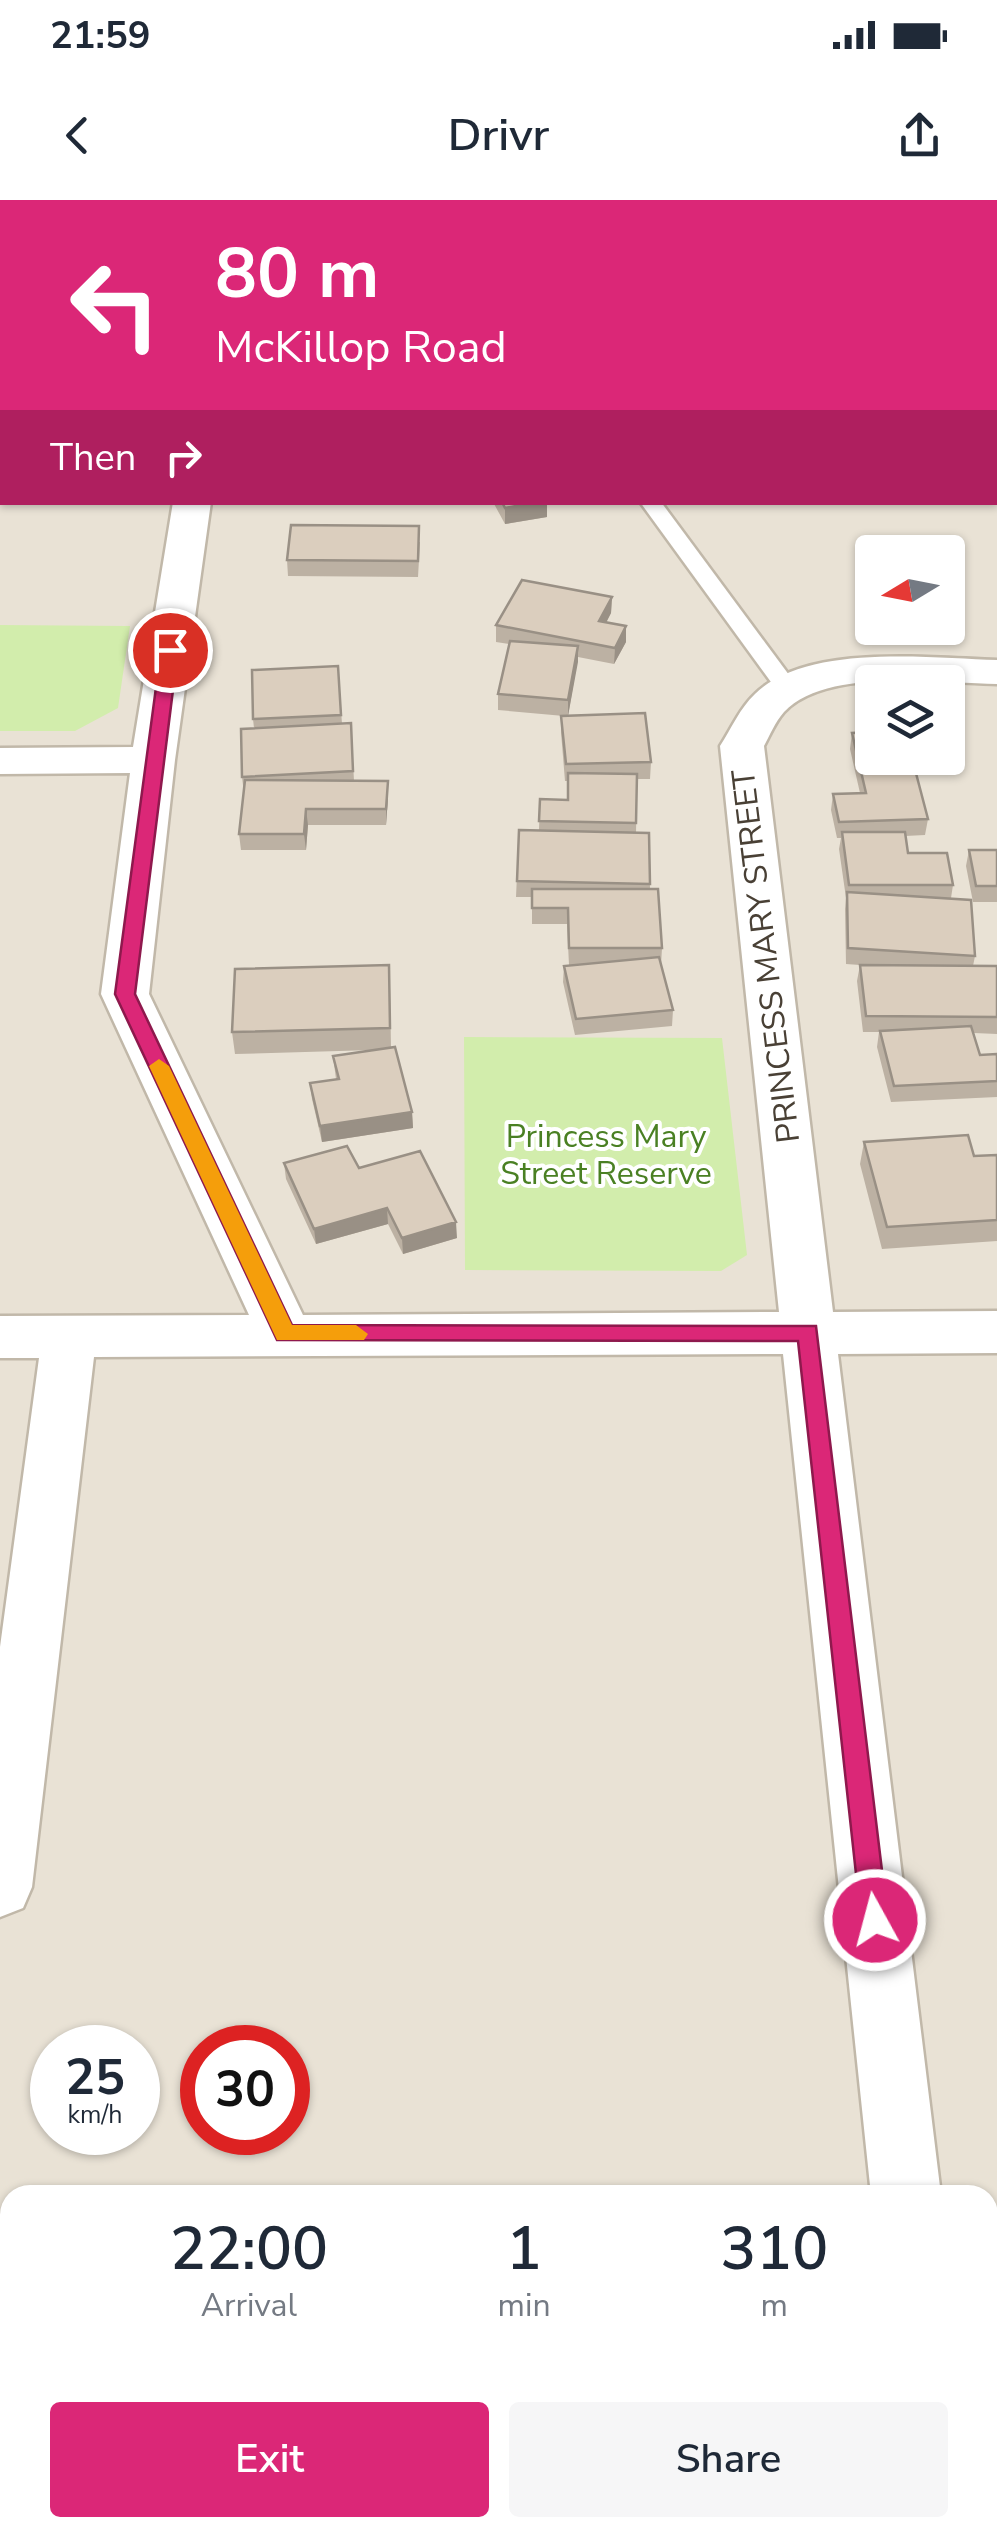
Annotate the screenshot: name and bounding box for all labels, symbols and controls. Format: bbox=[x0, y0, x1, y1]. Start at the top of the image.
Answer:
text: 21:59 bbox=[50, 10, 151, 61]
text: Drivr bbox=[448, 105, 549, 166]
icon: back bbox=[50, 108, 105, 163]
icon: share bbox=[892, 108, 947, 163]
text: 80 m bbox=[215, 226, 379, 322]
icon: left bbox=[50, 240, 180, 370]
text: McKillop Road bbox=[215, 317, 507, 378]
icon: right bbox=[156, 430, 211, 485]
text: Then bbox=[50, 432, 136, 483]
north arrow bbox=[855, 535, 965, 645]
map controls bbox=[855, 535, 965, 775]
pin bbox=[128, 608, 213, 693]
icon: arrive bbox=[143, 623, 198, 678]
button: layers bbox=[855, 665, 965, 775]
street label: PRINCESS MARY STREET bbox=[722, 766, 810, 1145]
park label: Princess Mary Street Reserve bbox=[500, 1115, 712, 1195]
position arrow bbox=[823, 1868, 927, 1972]
speed limit sign: 30 bbox=[180, 2025, 310, 2155]
text: 25 bbox=[65, 2043, 125, 2112]
text: km/h bbox=[67, 2098, 123, 2132]
text: 22:00 bbox=[170, 2208, 328, 2290]
text: 1 bbox=[506, 2208, 542, 2290]
text: 310 bbox=[720, 2208, 828, 2290]
text: Arrival bbox=[201, 2284, 297, 2327]
text: min bbox=[498, 2284, 551, 2327]
text: m bbox=[761, 2284, 788, 2327]
button: Exit bbox=[50, 2402, 489, 2517]
button: Share bbox=[509, 2402, 948, 2517]

